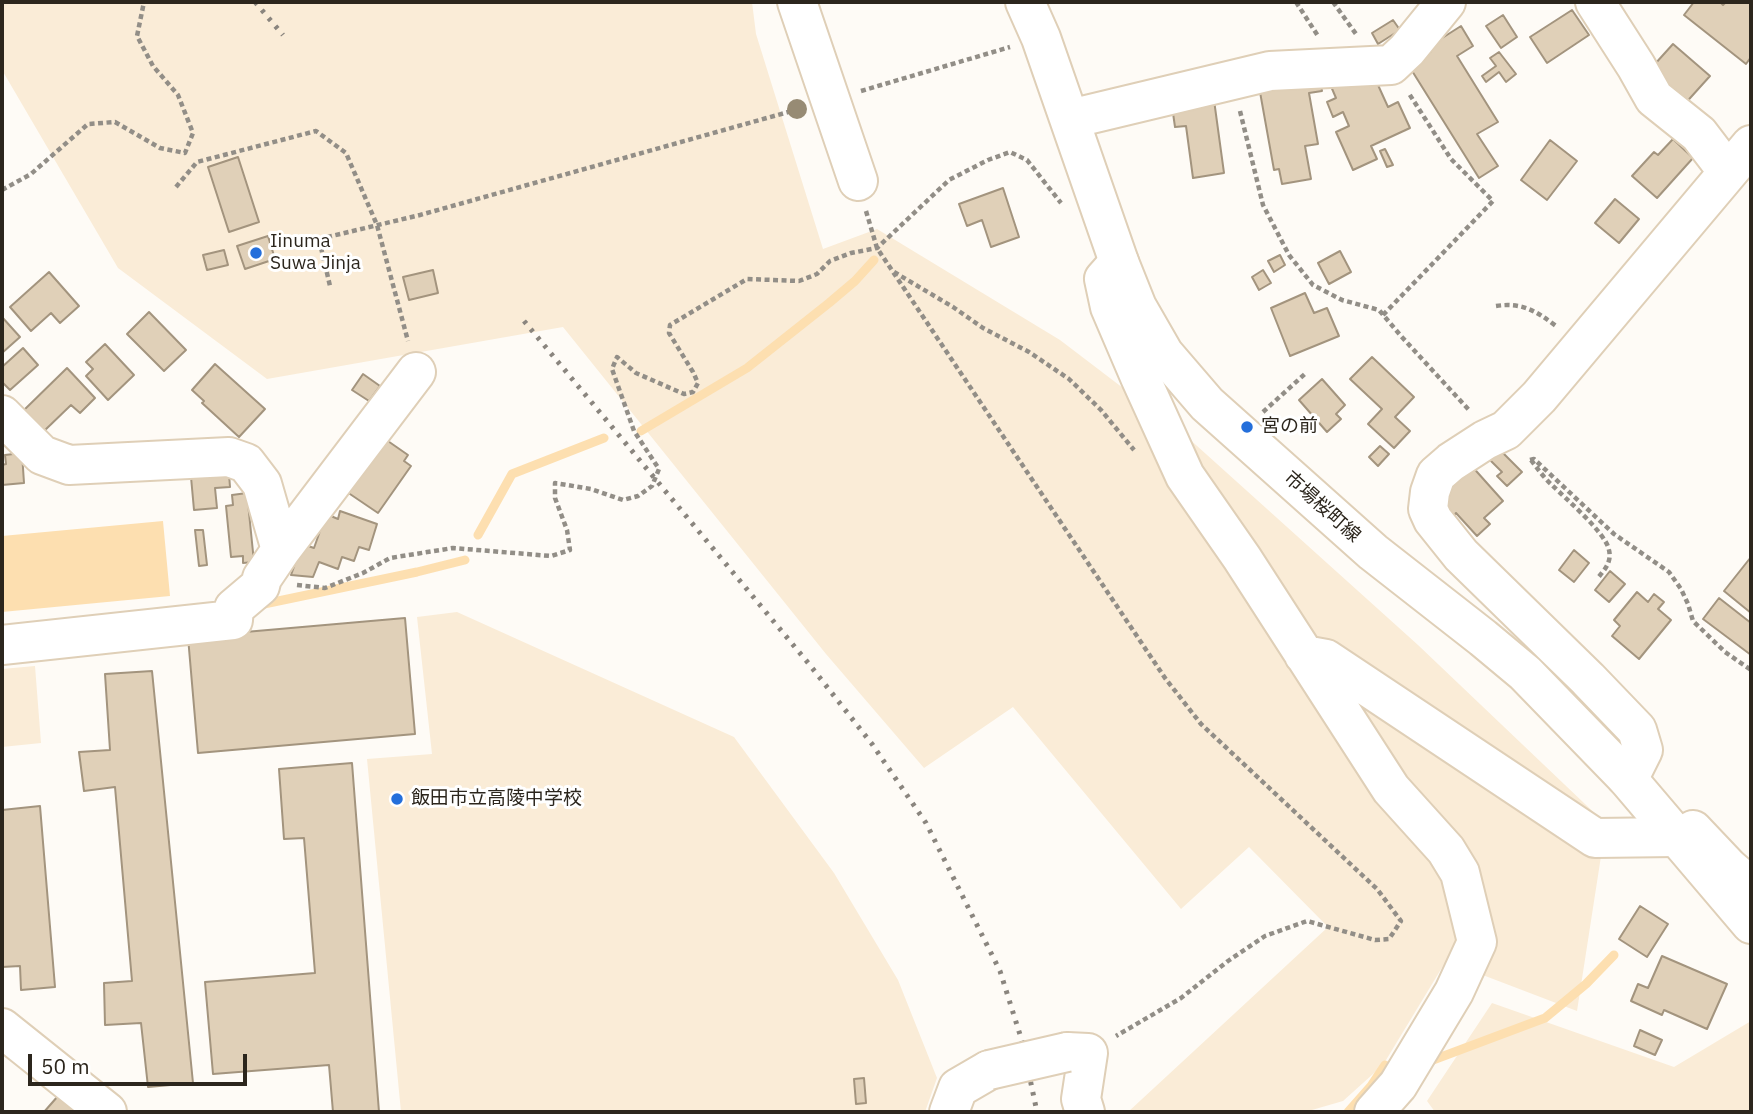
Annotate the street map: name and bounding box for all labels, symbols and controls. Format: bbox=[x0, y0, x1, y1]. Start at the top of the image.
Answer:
place label: Iinuma Suwa Jinja bbox=[270, 231, 361, 275]
marker: Iinuma Suwa Jinja bbox=[248, 245, 264, 261]
place label: 宮の前 bbox=[1261, 416, 1318, 438]
marker: 宮の前 bbox=[1239, 419, 1255, 435]
street label: 市場桜町線 bbox=[1279, 467, 1365, 547]
place label: 飯田市立高陵中学校 bbox=[411, 788, 582, 810]
marker: 飯田市立高陵中学校 bbox=[389, 791, 405, 807]
scale bar bbox=[32, 1040, 250, 1084]
text: 50 m bbox=[41, 1052, 90, 1080]

